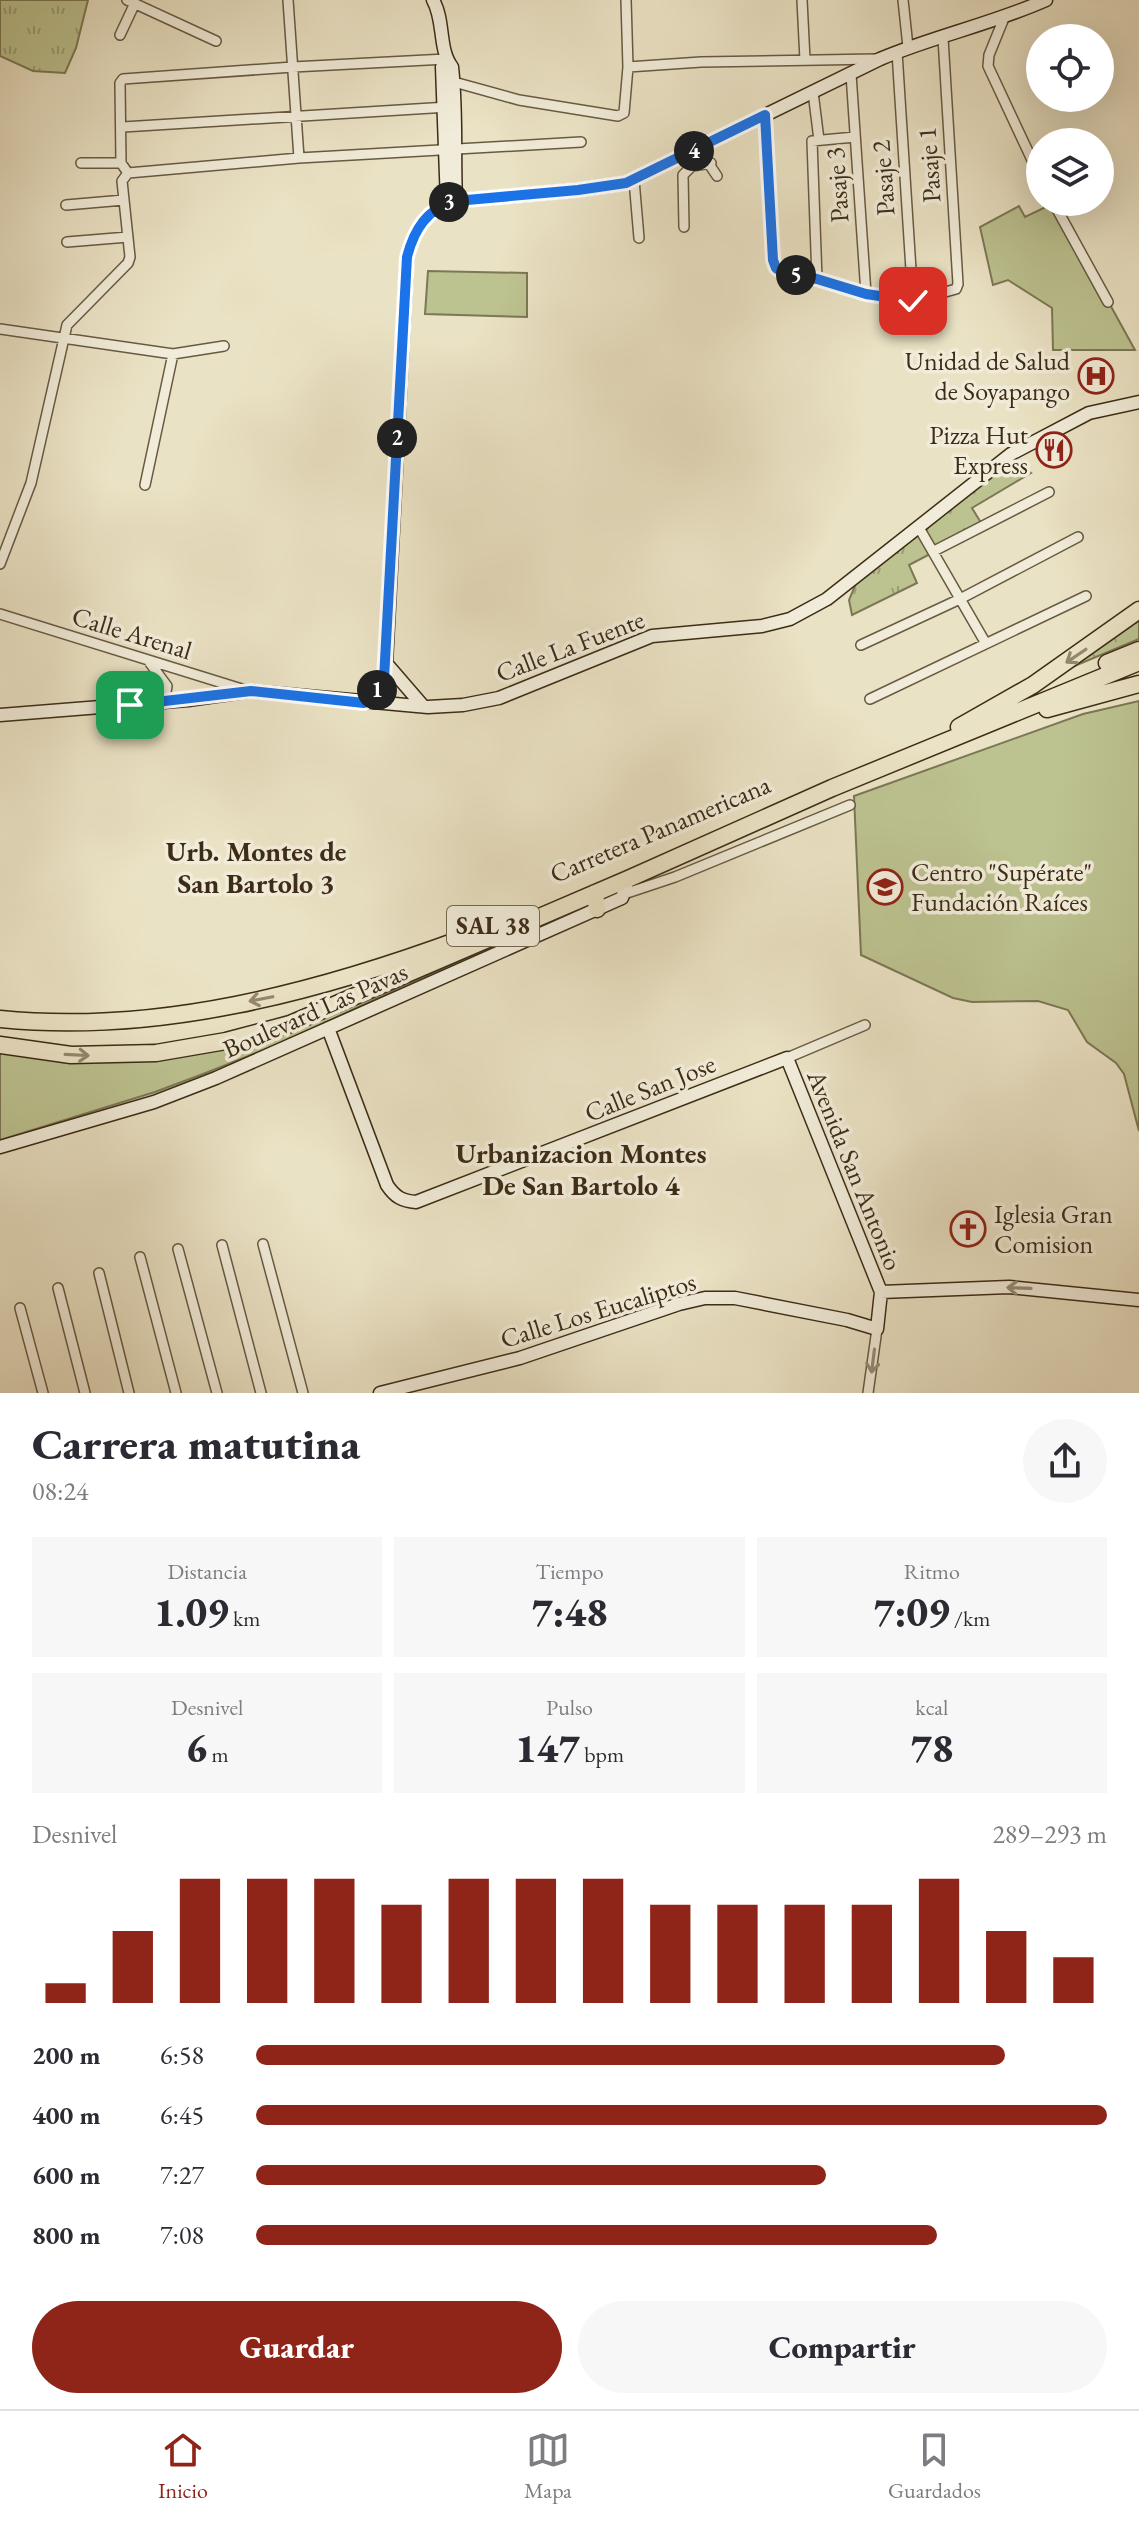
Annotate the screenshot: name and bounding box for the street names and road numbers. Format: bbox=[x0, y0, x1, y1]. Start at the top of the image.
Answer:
street label: Pasaje 1 bbox=[909, 126, 949, 204]
street label: Pasaje 2 bbox=[863, 139, 903, 217]
street label: Pasaje 3 bbox=[817, 146, 857, 224]
street label: Calle Arenal bbox=[68, 599, 196, 667]
street label: Calle La Fuente bbox=[491, 602, 649, 690]
street label: Carretera Panamericana bbox=[544, 767, 776, 891]
road number: SAL 38 bbox=[447, 906, 539, 946]
street label: Boulevard Las Pavas bbox=[217, 954, 413, 1066]
street label: Calle San Jose bbox=[580, 1046, 720, 1130]
street label: Avenida San Antonio bbox=[799, 1064, 911, 1275]
street label: Calle Los Eucaliptos bbox=[496, 1264, 700, 1356]

